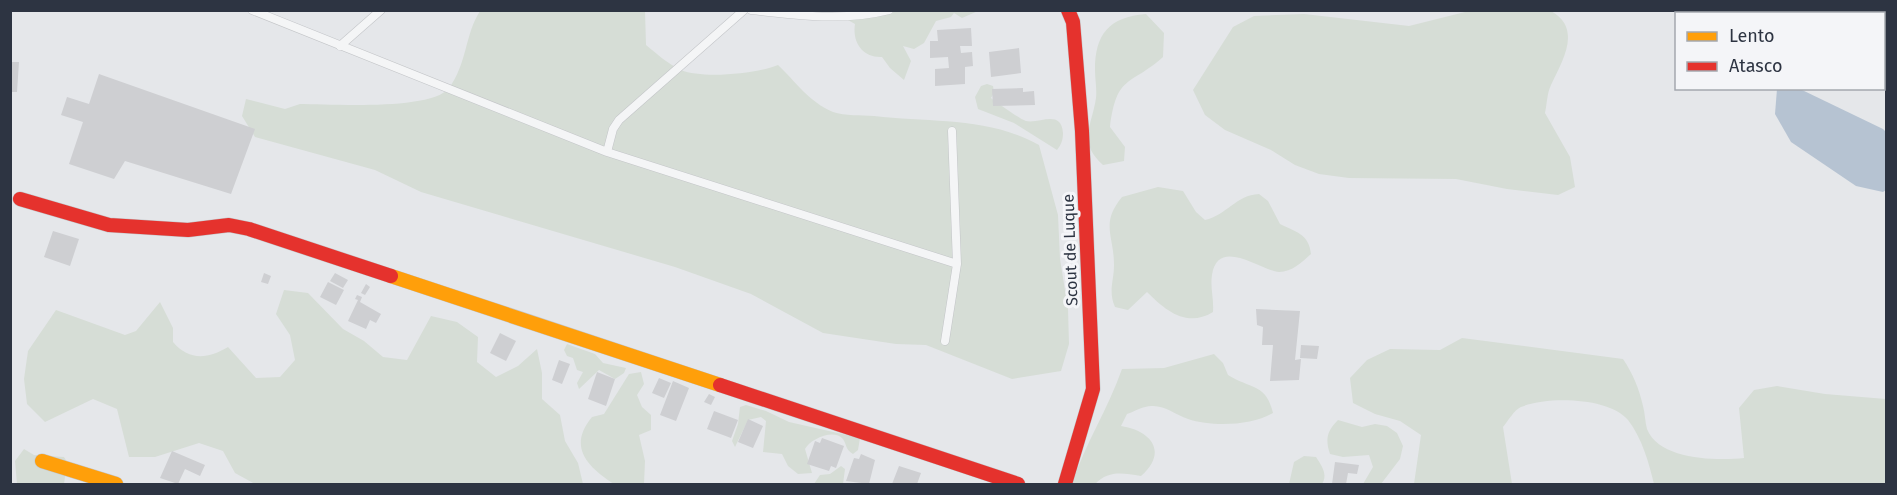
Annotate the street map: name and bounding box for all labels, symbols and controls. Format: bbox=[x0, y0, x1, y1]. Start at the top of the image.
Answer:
legend bbox=[1675, 12, 1885, 90]
text: Lento bbox=[1729, 25, 1775, 47]
text: Atasco bbox=[1729, 55, 1782, 77]
street label: Scout de Luque bbox=[1059, 194, 1081, 306]

